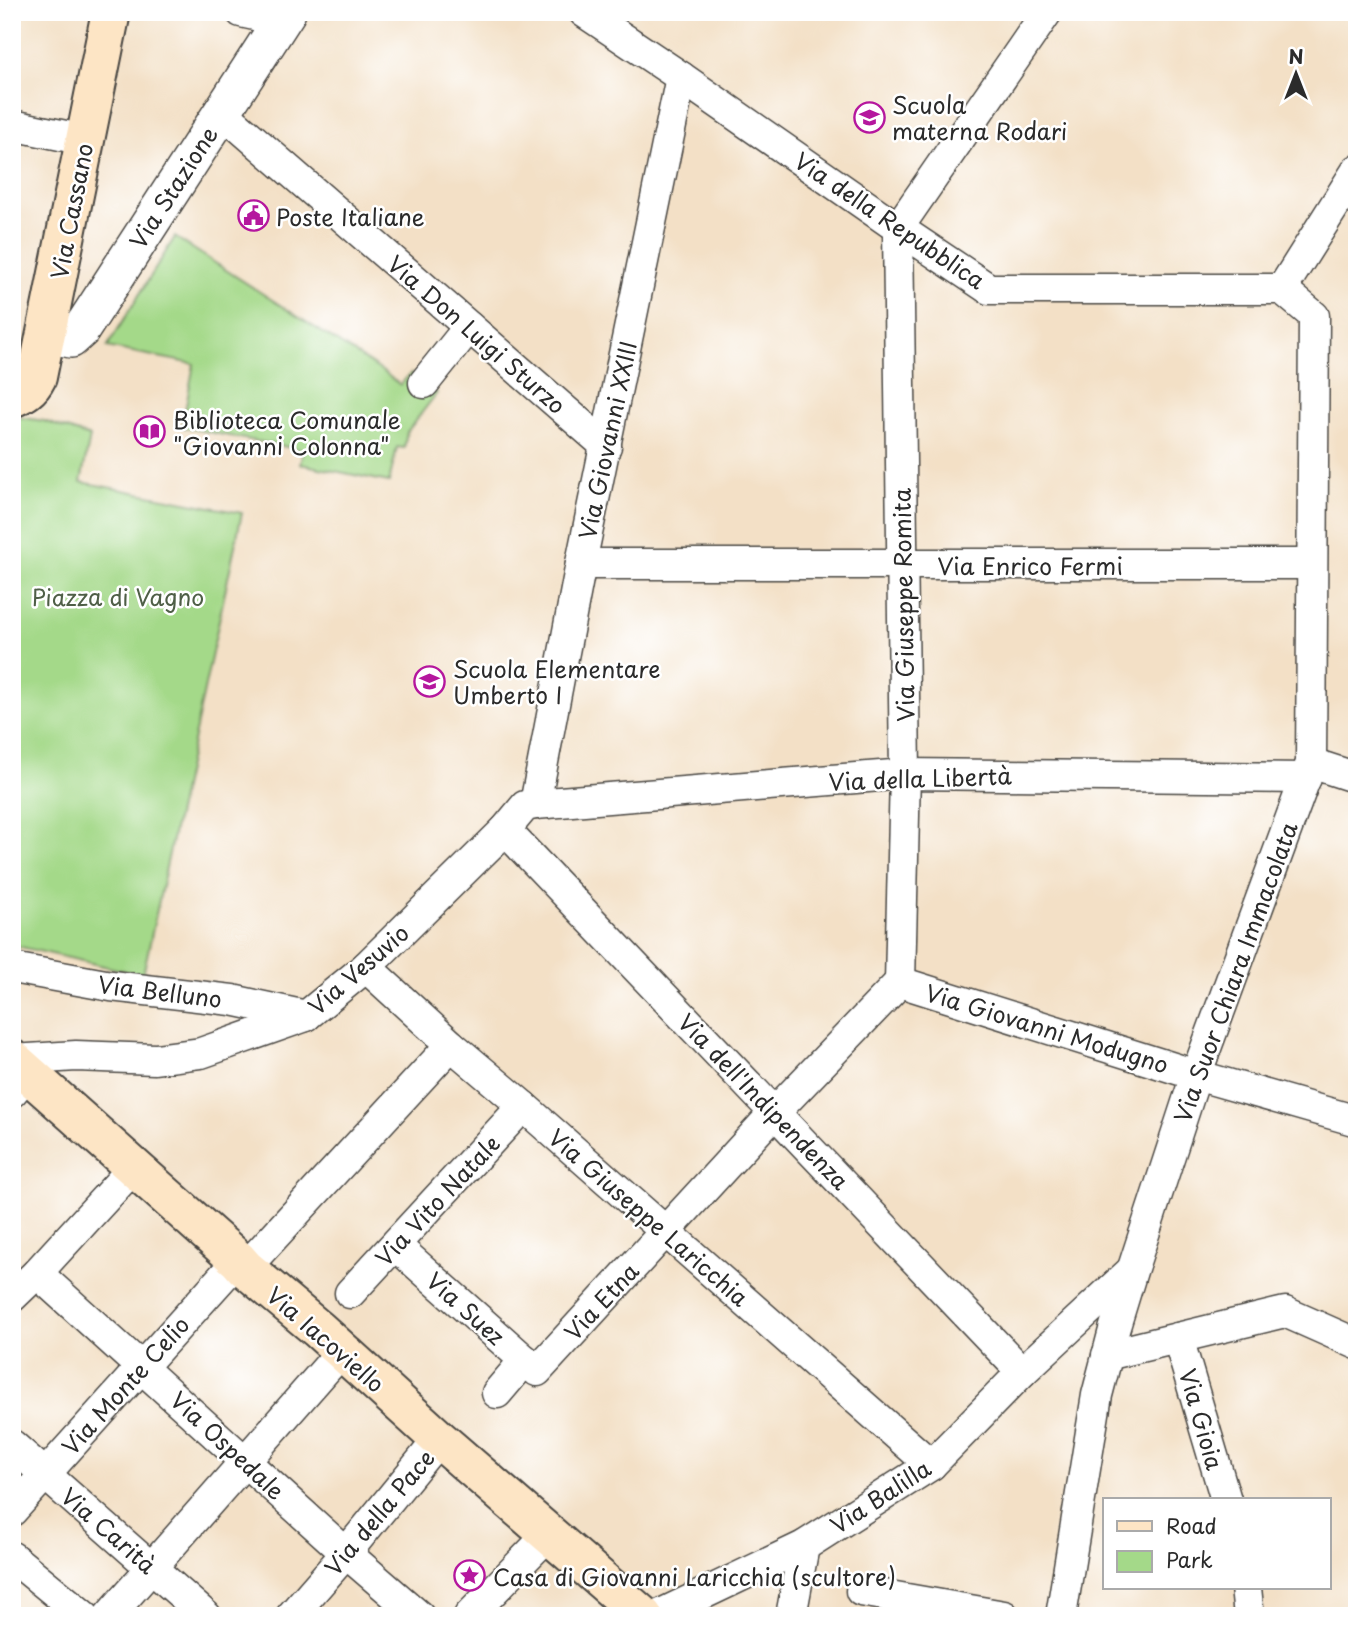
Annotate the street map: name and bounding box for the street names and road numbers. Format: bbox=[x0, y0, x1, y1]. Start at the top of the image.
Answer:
street label: Via Stazione bbox=[120, 119, 226, 255]
street label: Via Cassano bbox=[41, 140, 101, 282]
street label: Via della Repubblica bbox=[787, 143, 993, 297]
street label: Via Don Luigi Sturzo bbox=[380, 246, 574, 422]
street label: Via Giovanni XXIII bbox=[569, 337, 645, 543]
street label: Via Giuseppe Romita bbox=[883, 487, 923, 722]
street label: Via Enrico Fermi bbox=[937, 548, 1123, 583]
street label: Via della Libertà bbox=[828, 757, 1013, 799]
street label: Via Suor Chiara Immacolata bbox=[1164, 816, 1306, 1127]
street label: Via Vesuvio bbox=[300, 915, 416, 1023]
street label: Via Belluno bbox=[96, 966, 224, 1016]
street label: Via Giovanni Modugno bbox=[921, 974, 1173, 1082]
street label: Via dell'Indipendenza bbox=[670, 1005, 858, 1198]
street label: Via Giuseppe Laricchia bbox=[541, 1120, 757, 1314]
street label: Via Vito Natale bbox=[367, 1126, 507, 1274]
street label: Via Etna bbox=[556, 1254, 647, 1348]
street label: Via Suez bbox=[419, 1263, 513, 1353]
street label: Via Iacoviello bbox=[259, 1278, 393, 1400]
street label: Via Monte Celio bbox=[53, 1308, 197, 1462]
street label: Via Gioia bbox=[1171, 1364, 1233, 1474]
street label: Via Ospedale bbox=[163, 1383, 293, 1507]
street label: Via della Pace bbox=[316, 1441, 442, 1583]
street label: Via Balilla bbox=[823, 1450, 938, 1542]
street label: Via Carità bbox=[54, 1479, 165, 1582]

